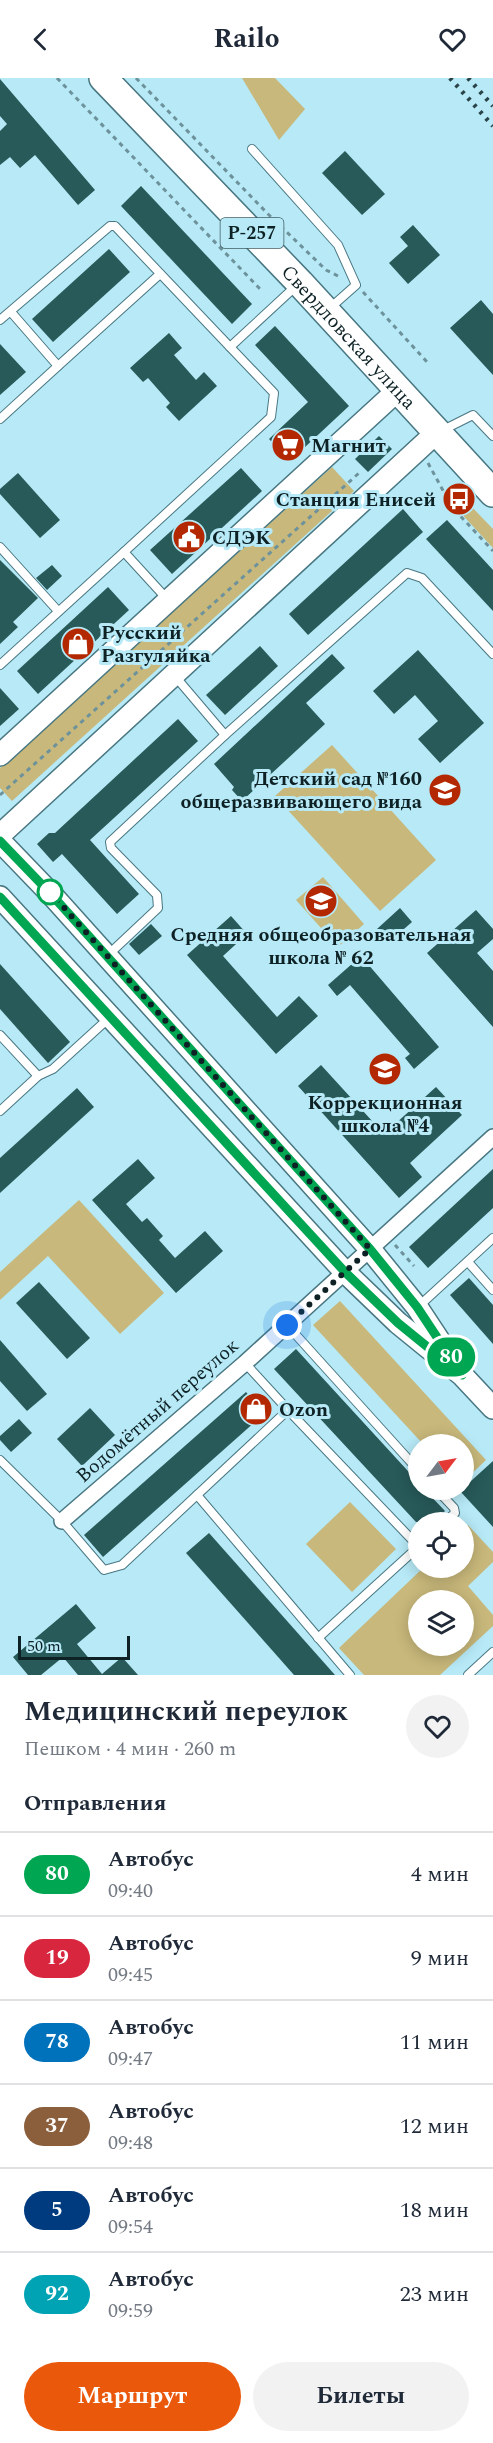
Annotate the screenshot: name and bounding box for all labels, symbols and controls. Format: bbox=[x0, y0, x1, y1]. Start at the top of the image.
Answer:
text: Railo bbox=[213, 18, 280, 60]
icon: back bbox=[24, 23, 57, 56]
icon: heart bbox=[436, 23, 469, 56]
road number: Р-257 bbox=[220, 218, 284, 248]
street label: Свердловская улица bbox=[274, 258, 423, 417]
supermarket icon: Магнит bbox=[270, 427, 306, 463]
place label: Магнит bbox=[311, 431, 386, 461]
bus stop icon: Станция Енисей bbox=[441, 481, 477, 517]
place label: Станция Енисей bbox=[276, 485, 436, 515]
public building icon: СДЭК bbox=[171, 519, 207, 555]
place label: СДЭК bbox=[212, 523, 271, 553]
place label: Русский Разгуляйка bbox=[101, 618, 211, 671]
shop icon: Русский Разгуляйка bbox=[60, 626, 96, 662]
place label: Детский сад №160 общеразвивающего вида bbox=[180, 764, 423, 817]
school or university icon: Детский сад №160 общеразвивающего вида bbox=[427, 772, 463, 808]
unlabelled marker bbox=[37, 879, 63, 905]
school or university icon: Средняя общеобразовательная школа № 62 bbox=[303, 883, 339, 919]
place label: Средняя общеобразовательная школа № 62 bbox=[170, 920, 472, 973]
school or university icon: Коррекционная школа №4 bbox=[367, 1051, 403, 1087]
place label: Коррекционная школа №4 bbox=[307, 1088, 463, 1141]
your location bbox=[272, 1310, 302, 1340]
street label: Водомётный переулок bbox=[69, 1331, 246, 1490]
line badge: 80 bbox=[424, 1338, 478, 1376]
text: 80 bbox=[439, 1341, 463, 1373]
shop icon: Ozon bbox=[238, 1391, 274, 1427]
place label: Ozon bbox=[279, 1395, 328, 1425]
north arrow bbox=[408, 1434, 474, 1500]
map controls bbox=[408, 1434, 474, 1656]
button: locate bbox=[408, 1512, 474, 1578]
button: layers bbox=[408, 1590, 474, 1656]
scale bar bbox=[18, 1633, 130, 1660]
text: 50 m bbox=[27, 1634, 61, 1658]
text: Медицинский переулок bbox=[24, 1690, 348, 1733]
button: heart bbox=[406, 1695, 469, 1758]
text: Пешком · 4 мин · 260 m bbox=[24, 1734, 236, 1764]
text: Отправления bbox=[24, 1787, 166, 1820]
text: Автобус bbox=[108, 1843, 194, 1876]
text: 80 bbox=[45, 1858, 69, 1890]
text: 4 мин bbox=[411, 1858, 469, 1891]
text: 09:40 bbox=[108, 1876, 153, 1906]
text: Автобус bbox=[108, 1927, 194, 1960]
text: 19 bbox=[45, 1942, 69, 1974]
text: 9 мин bbox=[411, 1942, 469, 1975]
text: 09:45 bbox=[108, 1960, 153, 1990]
text: Автобус bbox=[108, 2011, 194, 2044]
text: 78 bbox=[45, 2026, 69, 2058]
text: 11 мин bbox=[400, 2026, 469, 2059]
text: 09:47 bbox=[108, 2044, 153, 2074]
text: Автобус bbox=[108, 2095, 194, 2128]
text: 37 bbox=[45, 2110, 69, 2142]
text: 12 мин bbox=[400, 2110, 469, 2143]
text: 09:48 bbox=[108, 2128, 153, 2158]
text: Автобус bbox=[108, 2179, 194, 2212]
text: 5 bbox=[51, 2194, 63, 2226]
text: 18 мин bbox=[400, 2194, 469, 2227]
text: 09:54 bbox=[108, 2212, 153, 2242]
text: Автобус bbox=[108, 2263, 194, 2296]
text: 92 bbox=[45, 2278, 69, 2310]
text: 23 мин bbox=[400, 2278, 469, 2311]
text: 09:59 bbox=[108, 2296, 153, 2326]
button: Маршрут bbox=[24, 2362, 241, 2431]
button: Билеты bbox=[253, 2362, 469, 2431]

